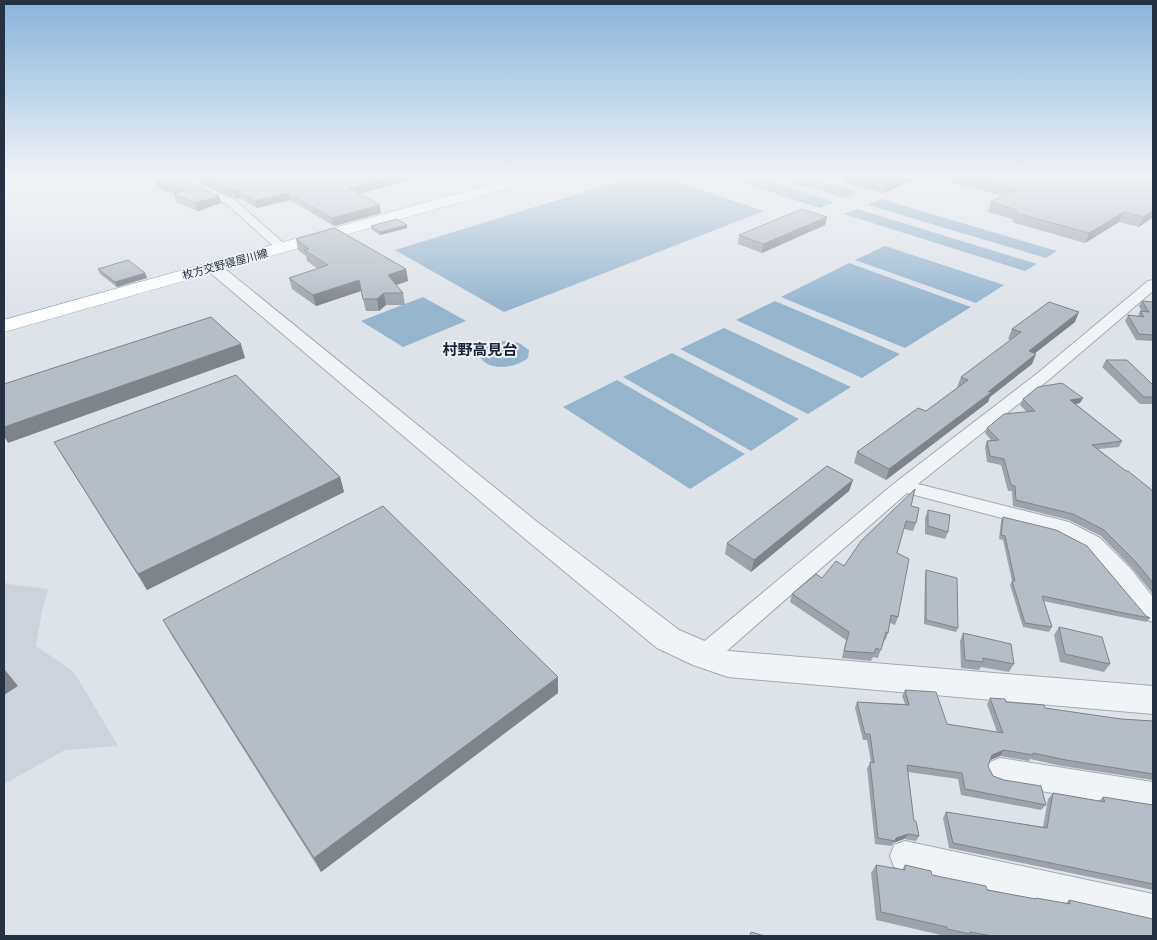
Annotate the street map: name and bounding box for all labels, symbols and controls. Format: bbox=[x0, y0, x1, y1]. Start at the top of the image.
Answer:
street label: 枚方交野寝屋川線 bbox=[181, 247, 269, 281]
district label: 村野高見台 bbox=[442, 341, 518, 358]

